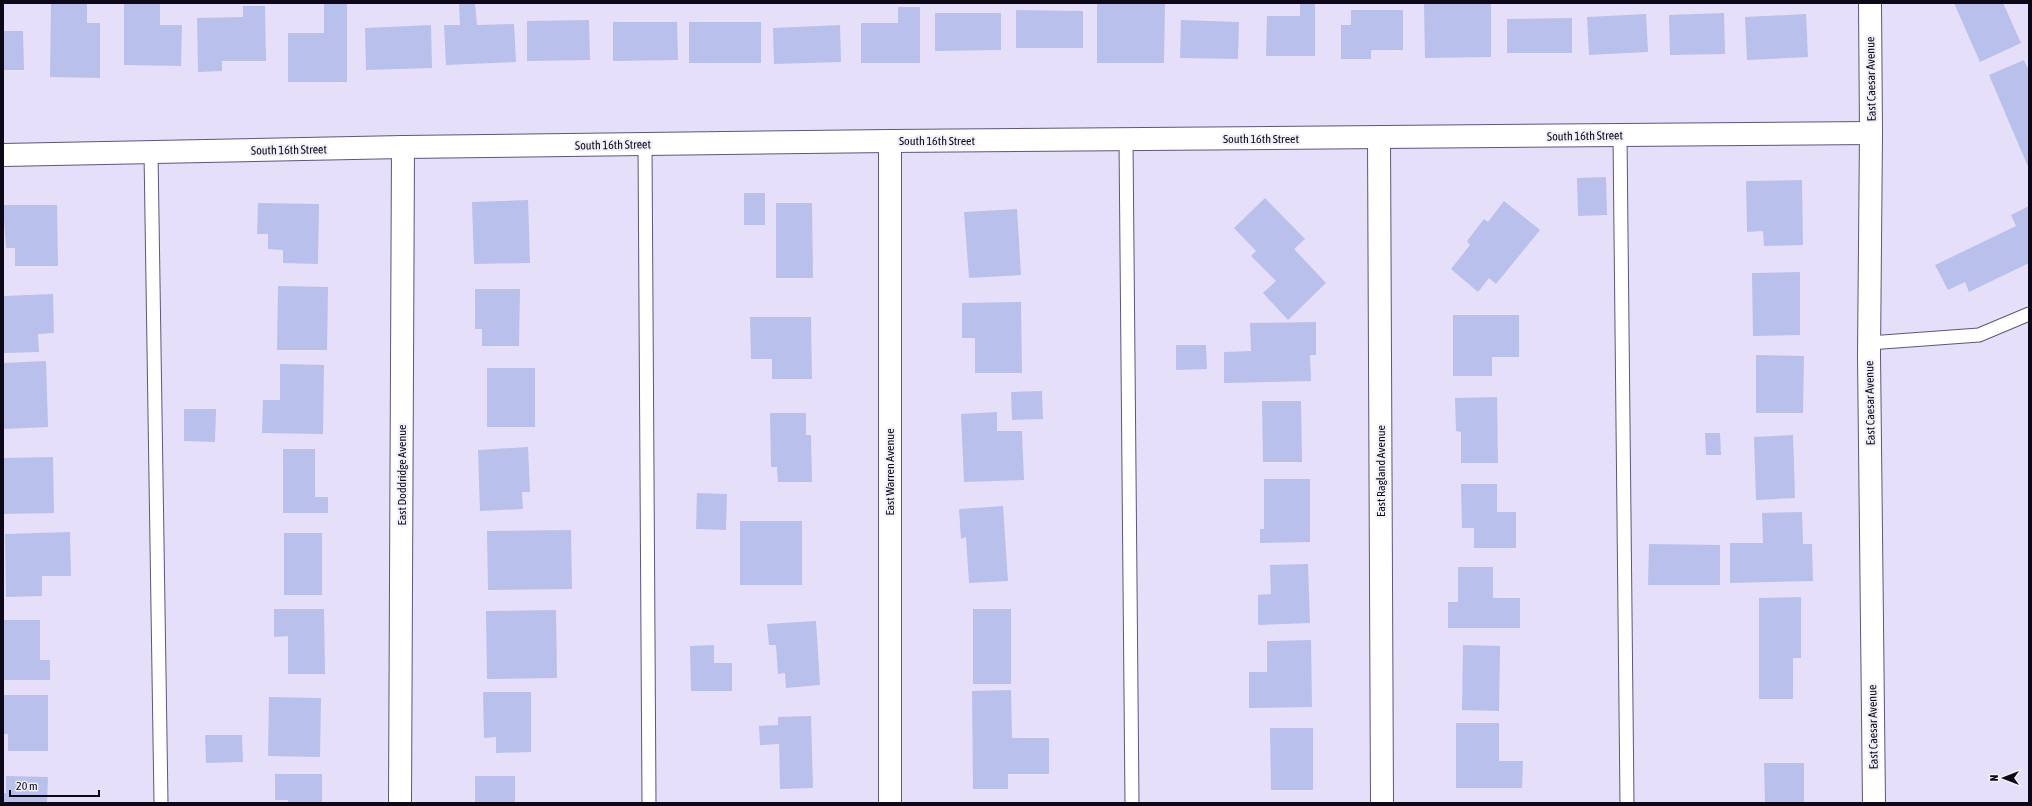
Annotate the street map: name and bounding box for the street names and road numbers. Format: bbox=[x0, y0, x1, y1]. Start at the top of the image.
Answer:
street label: East Caesar Avenue bbox=[1863, 37, 1879, 121]
street label: South 16th Street bbox=[1547, 128, 1624, 144]
street label: South 16th Street bbox=[1223, 132, 1299, 146]
street label: South 16th Street bbox=[899, 134, 975, 148]
street label: South 16th Street bbox=[575, 137, 652, 153]
street label: South 16th Street bbox=[251, 142, 328, 158]
street label: East Caesar Avenue bbox=[1862, 361, 1878, 445]
street label: East Doddridge Avenue bbox=[395, 425, 409, 525]
street label: East Ragland Avenue bbox=[1374, 425, 1388, 517]
street label: East Warren Avenue bbox=[883, 428, 897, 516]
street label: East Caesar Avenue bbox=[1865, 685, 1881, 769]

